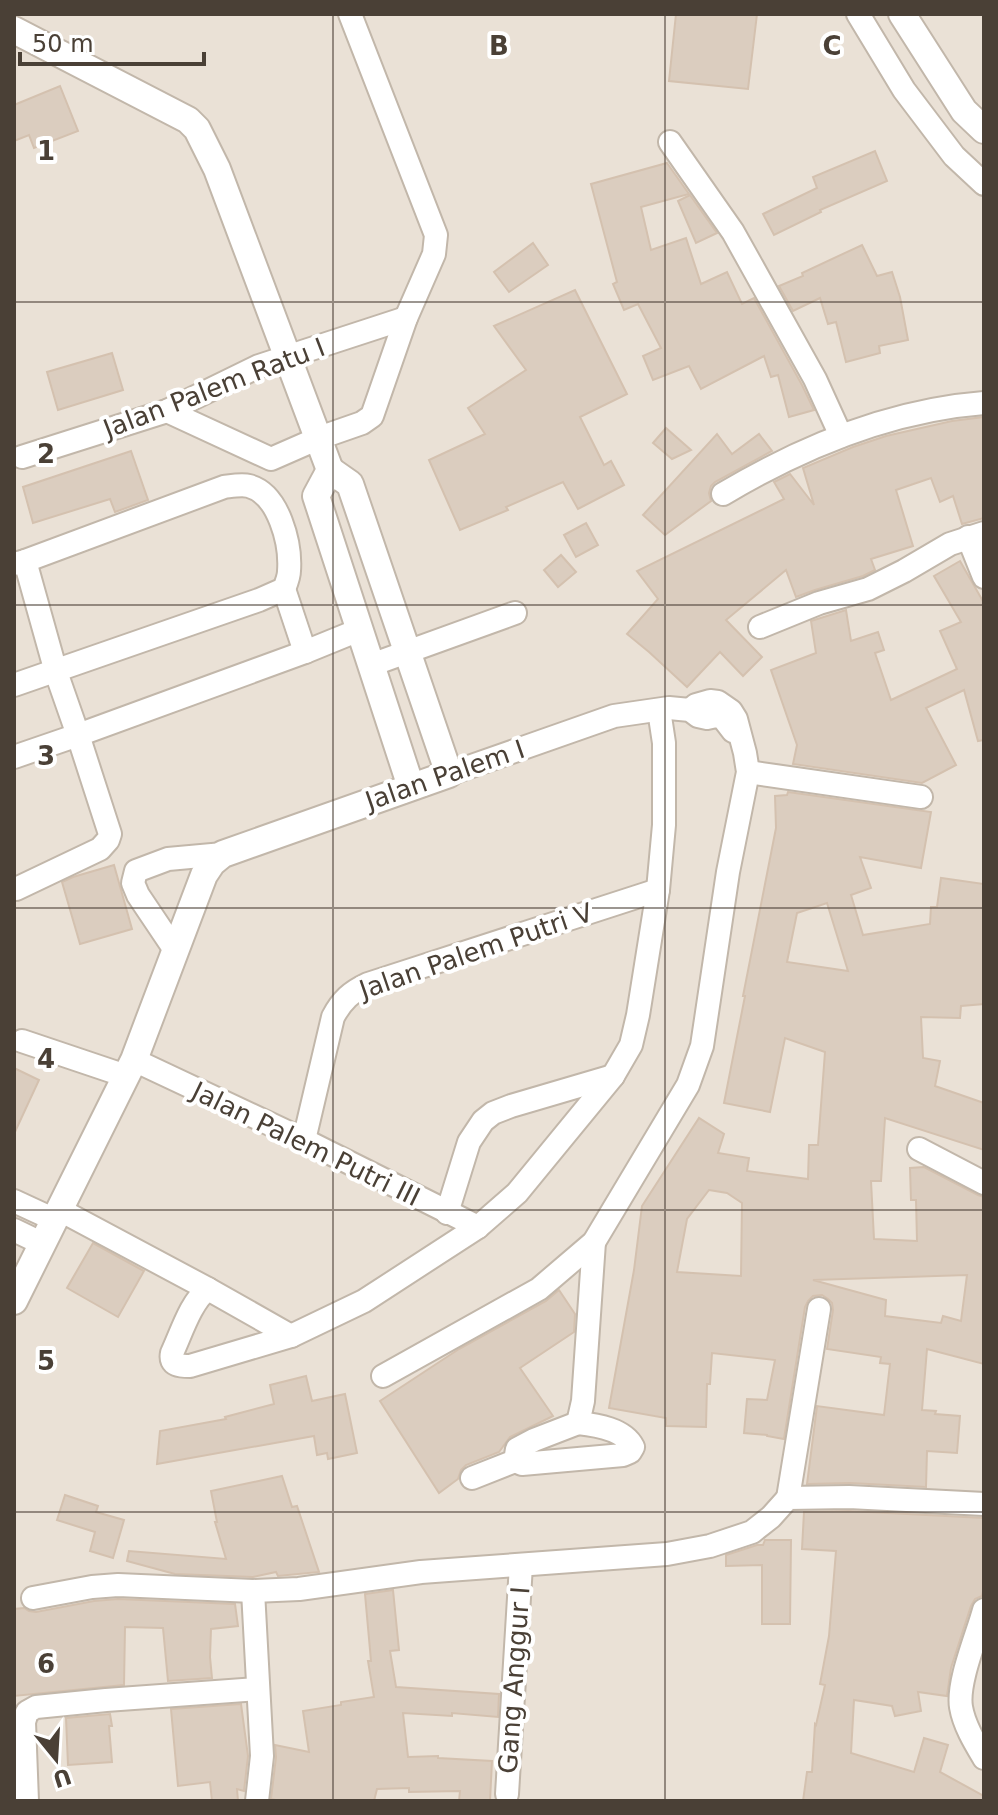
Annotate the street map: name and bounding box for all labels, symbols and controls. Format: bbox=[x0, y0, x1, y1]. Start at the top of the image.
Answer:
scale bar bbox=[20, 16, 204, 66]
text: 50 m bbox=[32, 30, 94, 58]
text: B bbox=[489, 31, 509, 61]
text: C bbox=[822, 31, 842, 61]
text: 1 bbox=[37, 136, 55, 166]
street label: Jalan Palem Ratu I bbox=[97, 332, 329, 445]
text: 2 bbox=[37, 439, 55, 469]
street label: Jalan Palem I bbox=[360, 734, 529, 817]
text: 3 bbox=[37, 741, 55, 771]
street label: Jalan Palem Putri V bbox=[354, 897, 597, 1006]
text: 4 bbox=[37, 1044, 55, 1074]
street label: Jalan Palem Putri III bbox=[185, 1075, 425, 1212]
text: 5 bbox=[37, 1346, 55, 1376]
street label: Gang Anggur I bbox=[492, 1585, 536, 1775]
text: 6 bbox=[37, 1649, 55, 1679]
north arrow bbox=[16, 1719, 96, 1799]
text: U bbox=[50, 1763, 74, 1792]

